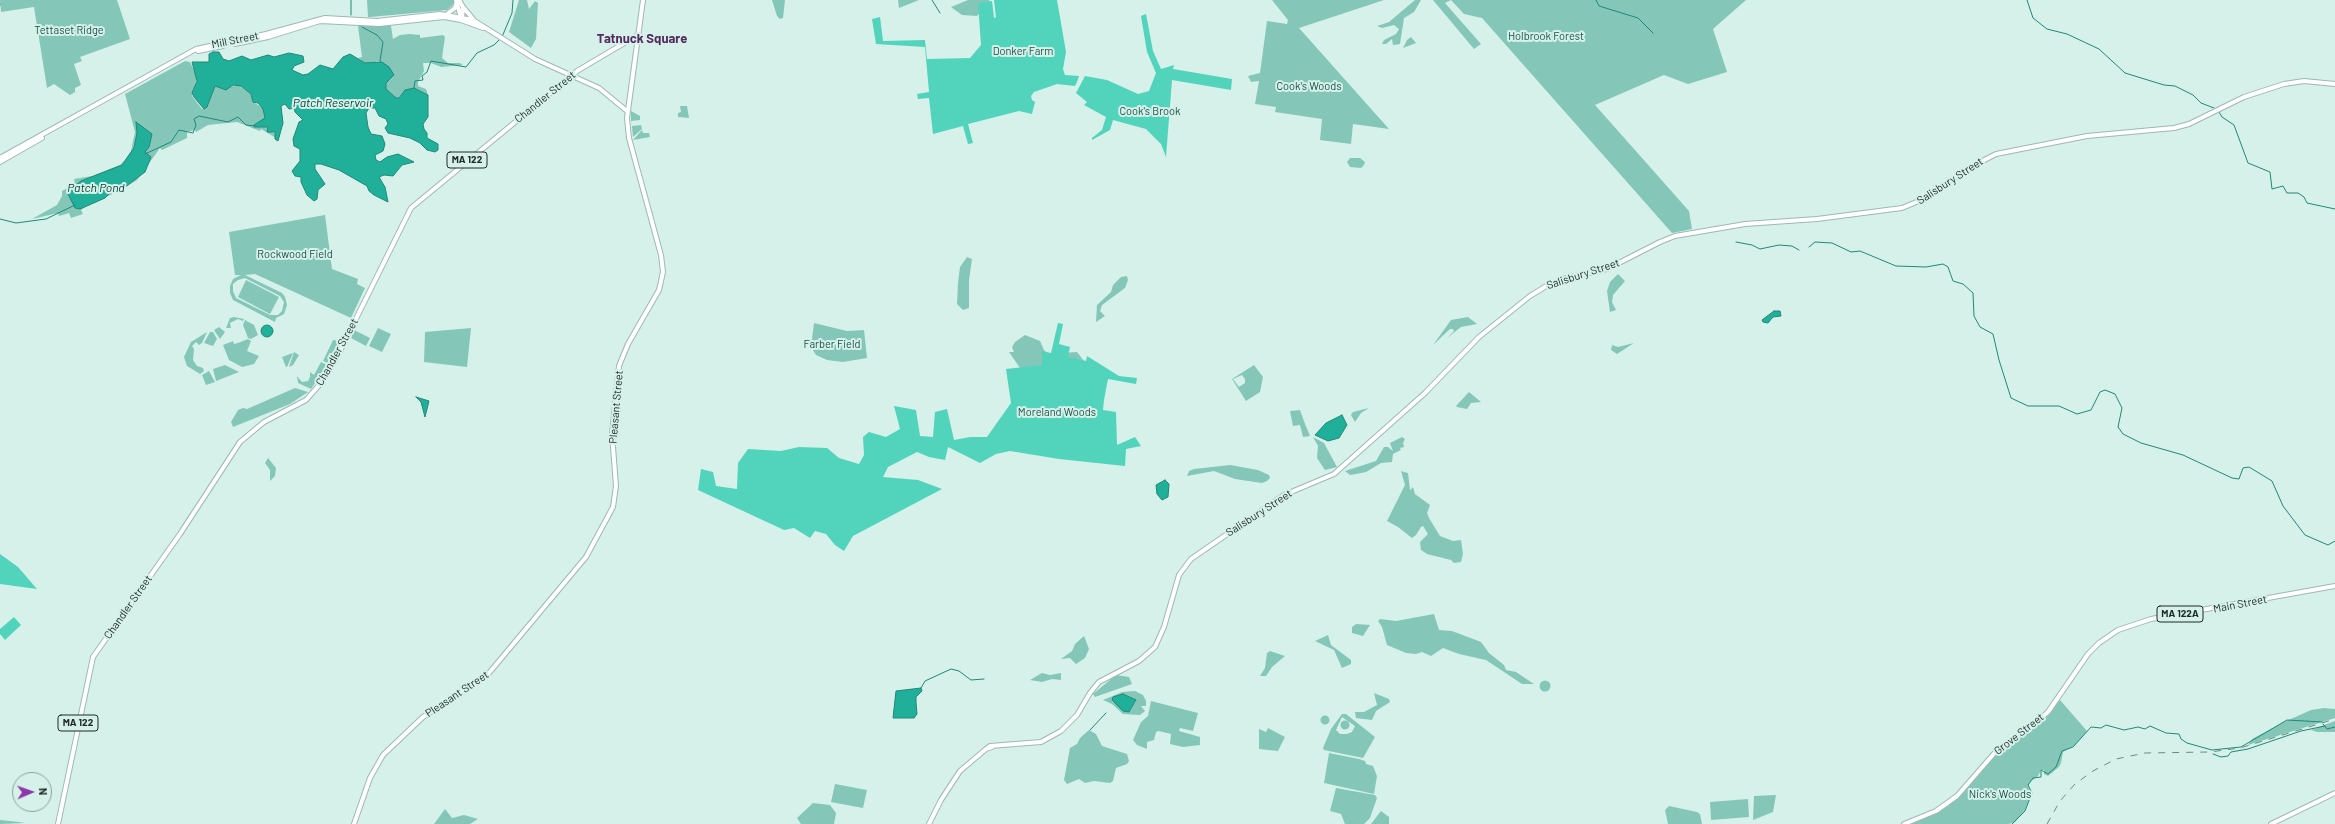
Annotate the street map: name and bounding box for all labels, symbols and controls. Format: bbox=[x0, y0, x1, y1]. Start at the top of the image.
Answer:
park label: Tettaset Ridge bbox=[34, 23, 104, 37]
street label: Mill Street bbox=[210, 29, 260, 51]
park label: Holbrook Forest bbox=[1508, 29, 1584, 43]
district label: Tatnuck Square bbox=[597, 31, 687, 47]
park label: Donker Farm bbox=[993, 44, 1053, 58]
street label: Chandler Street bbox=[512, 68, 578, 126]
park label: Cook's Woods bbox=[1276, 79, 1342, 93]
water label: Patch Reservoir bbox=[293, 96, 373, 110]
park label: Cook's Brook bbox=[1119, 104, 1181, 118]
road number: MA 122 bbox=[447, 152, 487, 168]
street label: Salisbury Street bbox=[1914, 155, 1986, 207]
water label: Patch Pond bbox=[67, 181, 125, 195]
park label: Rockwood Field bbox=[257, 247, 333, 261]
street label: Salisbury Street bbox=[1545, 256, 1621, 292]
street label: Chandler Street bbox=[313, 316, 361, 388]
park label: Farber Field bbox=[804, 337, 860, 351]
street label: Pleasant Street bbox=[606, 370, 626, 444]
park label: Moreland Woods bbox=[1018, 405, 1096, 419]
street label: Salisbury Street bbox=[1223, 487, 1295, 539]
street label: Chandler Street bbox=[101, 573, 155, 641]
street label: Main Street bbox=[2212, 592, 2268, 616]
road number: MA 122A bbox=[2157, 606, 2203, 622]
street label: Pleasant Street bbox=[423, 668, 491, 720]
street label: Grove Street bbox=[1991, 710, 2047, 758]
road number: MA 122 bbox=[58, 715, 98, 731]
north arrow bbox=[12, 772, 52, 812]
park label: Nick's Woods bbox=[1969, 787, 2031, 801]
text: N bbox=[37, 788, 50, 795]

